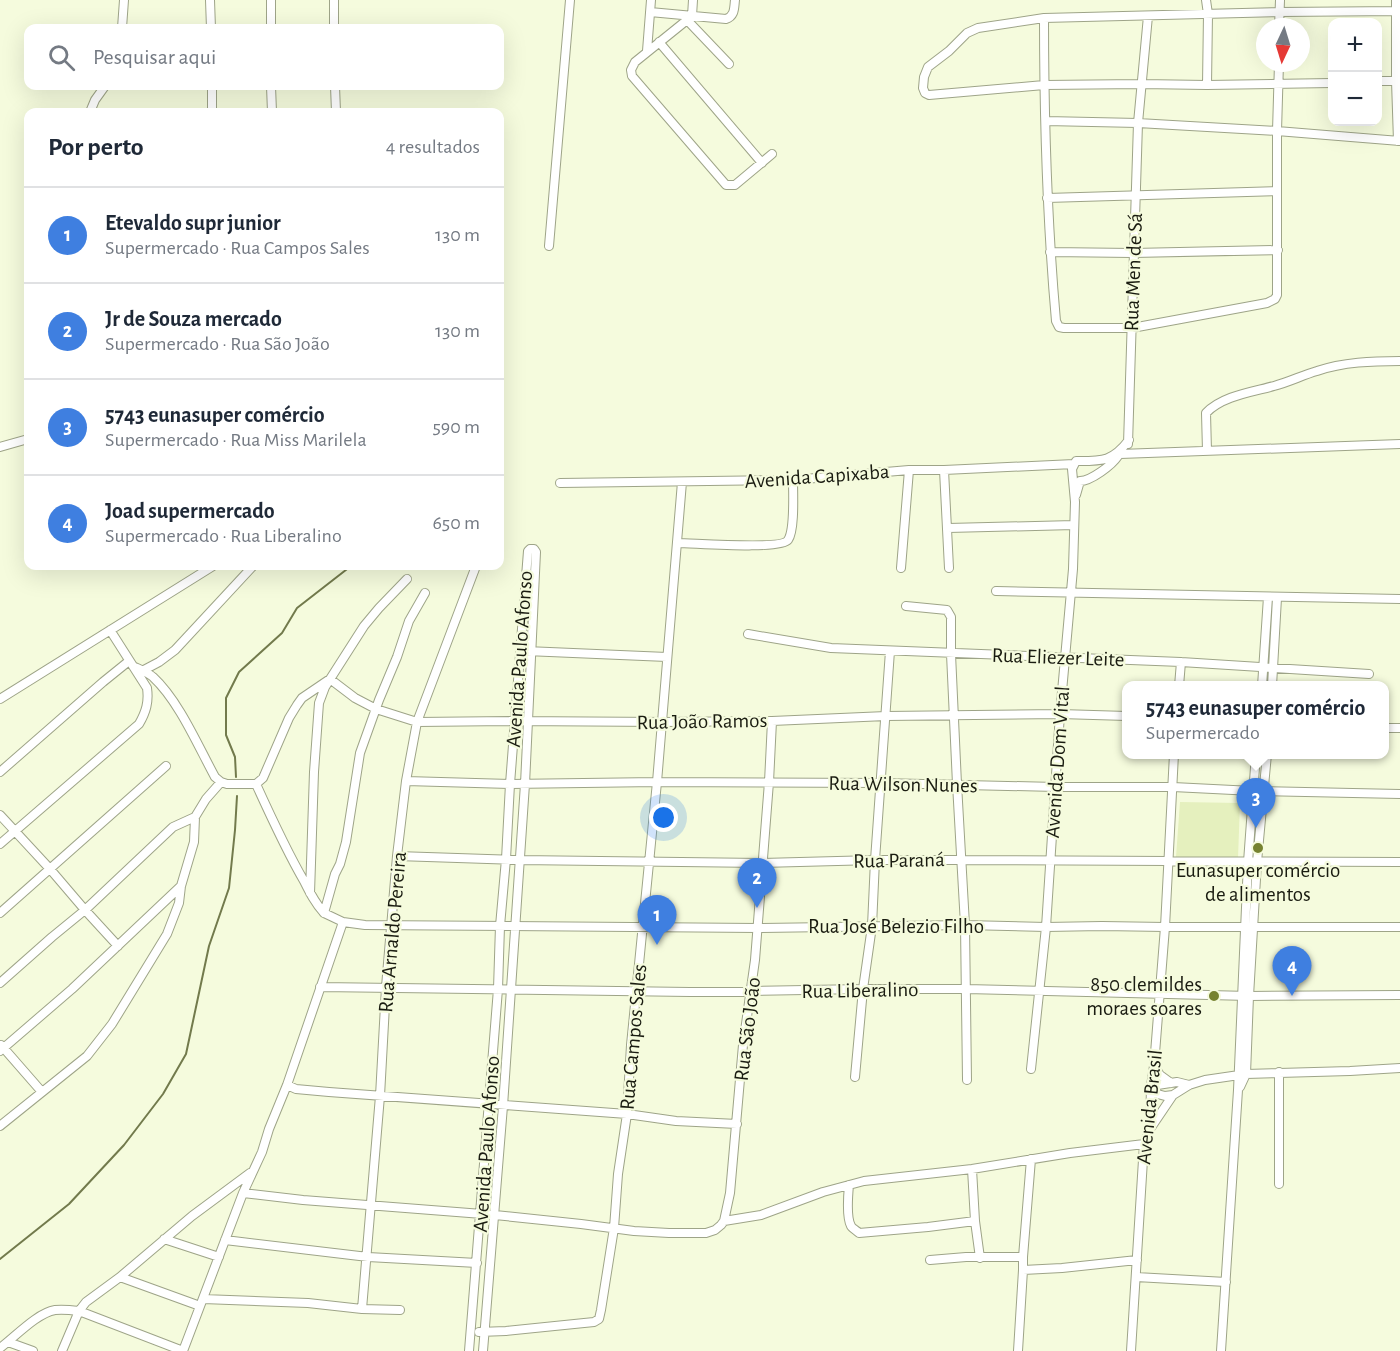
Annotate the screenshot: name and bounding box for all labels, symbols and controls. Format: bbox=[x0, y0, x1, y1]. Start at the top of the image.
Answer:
north arrow bbox=[1256, 18, 1310, 72]
map controls bbox=[1328, 18, 1382, 126]
button: + bbox=[1328, 18, 1382, 72]
search box bbox=[24, 24, 504, 90]
icon: search bbox=[45, 41, 78, 74]
text: Pesquisar aqui bbox=[93, 46, 216, 68]
button: − bbox=[1328, 72, 1382, 126]
text: Por perto bbox=[48, 134, 144, 160]
text: 4 resultados bbox=[386, 137, 480, 157]
text: Etevaldo supr junior bbox=[105, 212, 281, 234]
street label: Rua Men de Sá bbox=[1121, 212, 1146, 332]
text: 1 bbox=[64, 225, 71, 245]
text: 130 m bbox=[435, 225, 480, 245]
text: Supermercado · Rua Campos Sales bbox=[105, 238, 370, 258]
text: Jr de Souza mercado bbox=[105, 308, 282, 330]
text: 2 bbox=[63, 321, 72, 341]
text: 130 m bbox=[435, 321, 480, 341]
text: Supermercado · Rua São João bbox=[105, 334, 330, 354]
text: 5743 eunasuper comércio bbox=[105, 404, 325, 426]
text: 3 bbox=[63, 417, 72, 437]
text: 590 m bbox=[432, 417, 480, 437]
text: Supermercado · Rua Miss Marilela bbox=[105, 430, 367, 450]
street label: Avenida Capixaba bbox=[744, 461, 891, 492]
text: Joad supermercado bbox=[105, 500, 275, 522]
text: 4 bbox=[62, 513, 73, 533]
text: 650 m bbox=[432, 513, 480, 533]
text: Supermercado · Rua Liberalino bbox=[105, 526, 342, 546]
street label: Avenida Paulo Afonso bbox=[503, 570, 536, 748]
street label: Rua Eliezer Leite bbox=[991, 645, 1125, 670]
popup bbox=[1122, 681, 1389, 759]
street label: Avenida Dom Vital bbox=[1042, 685, 1073, 839]
text: 5743 eunasuper comércio bbox=[1146, 697, 1365, 719]
street label: Rua João Ramos bbox=[637, 710, 767, 733]
text: Supermercado bbox=[1146, 723, 1260, 743]
street label: Rua Wilson Nunes bbox=[828, 773, 978, 796]
pin: 3 bbox=[1236, 778, 1276, 828]
your location bbox=[649, 803, 678, 832]
marker: Eunasuper comércio de alimentos bbox=[1251, 841, 1265, 855]
street label: Rua Paraná bbox=[853, 849, 945, 872]
street label: Rua Arnaldo Pereira bbox=[375, 850, 410, 1014]
pin: 2 bbox=[738, 858, 777, 908]
place label: Eunasuper comércio de alimentos bbox=[1176, 860, 1340, 905]
pin: 1 bbox=[638, 896, 676, 945]
street label: Rua José Belezio Filho bbox=[808, 916, 984, 937]
pin: 4 bbox=[1272, 946, 1312, 996]
street label: Rua Campos Sales bbox=[617, 963, 650, 1111]
place label: 850 clemildes moraes soares bbox=[1086, 974, 1202, 1019]
street label: Rua São João bbox=[731, 976, 764, 1082]
street label: Rua Liberalino bbox=[801, 979, 919, 1002]
marker: 850 clemildes moraes soares bbox=[1207, 989, 1221, 1003]
street label: Avenida Brasil bbox=[1133, 1049, 1166, 1166]
street label: Avenida Paulo Afonso bbox=[470, 1055, 503, 1233]

